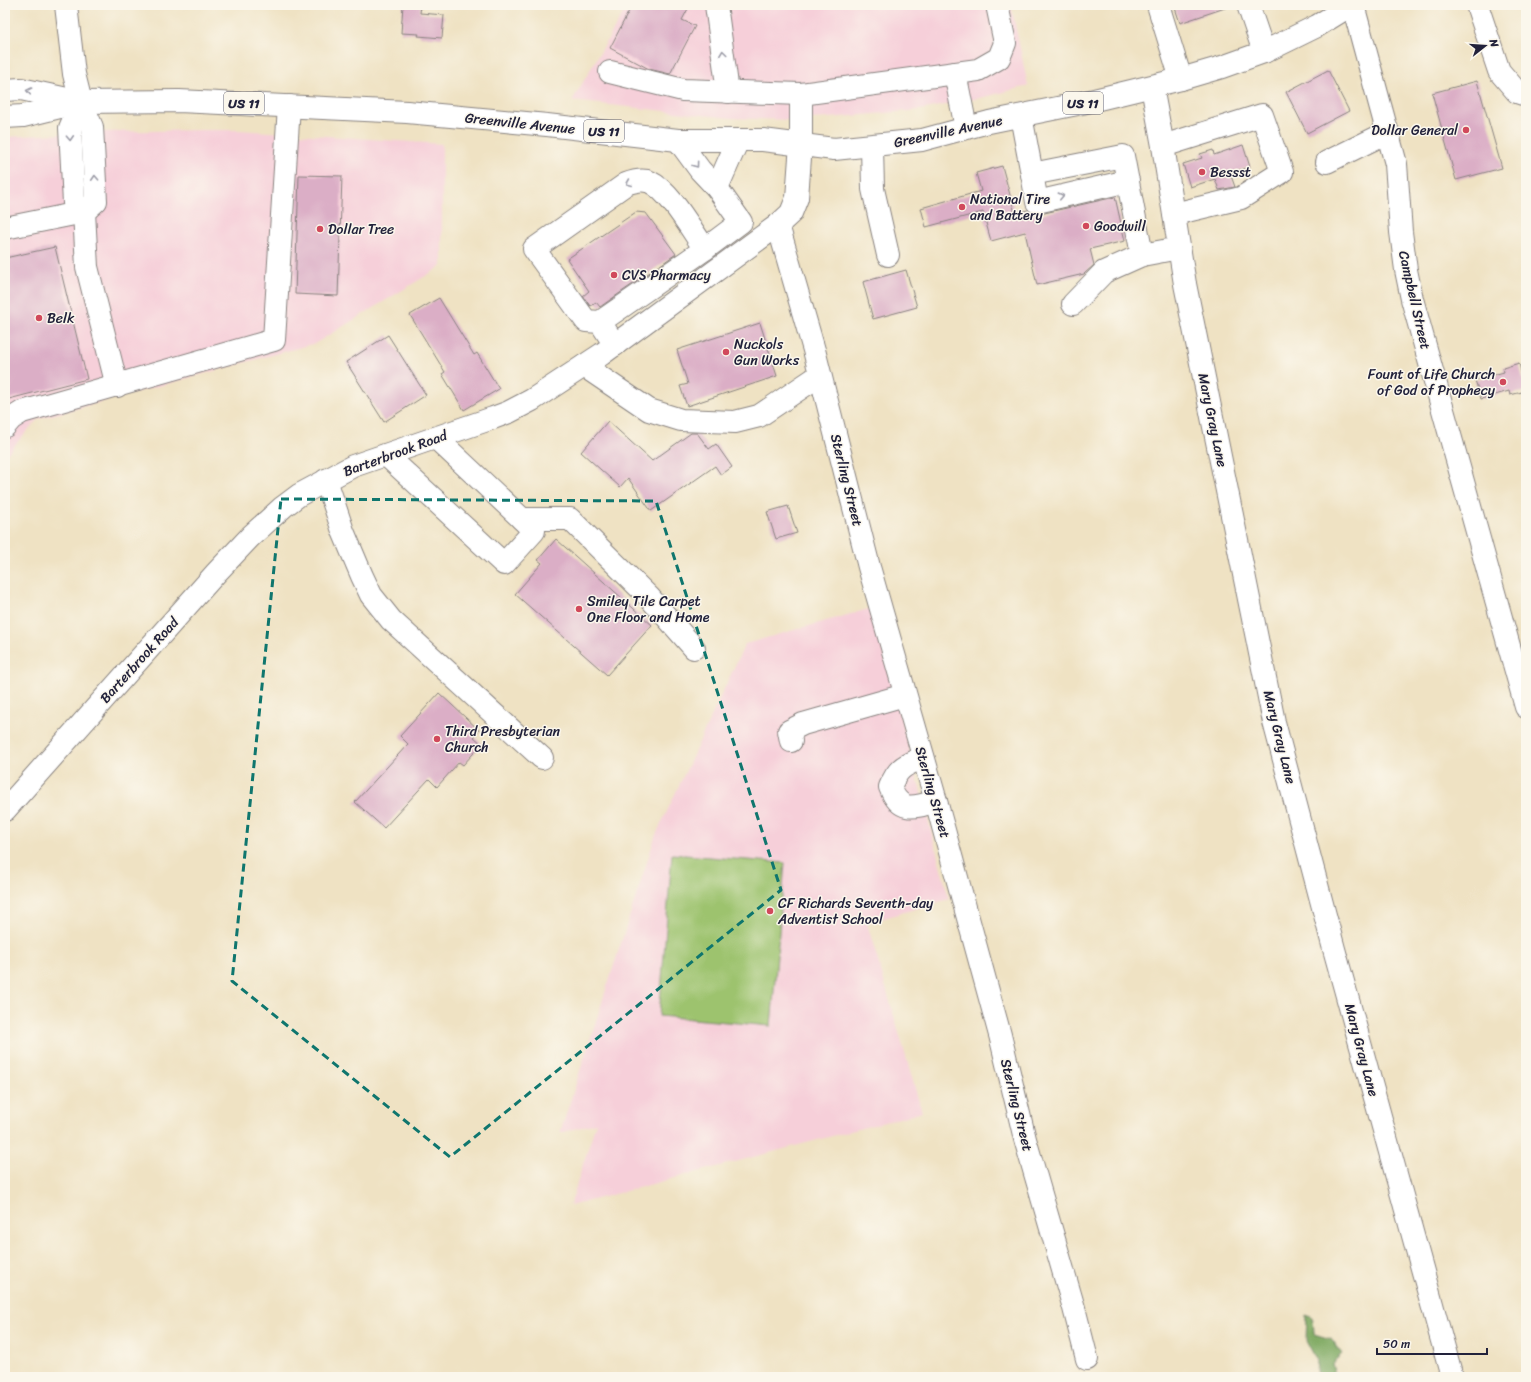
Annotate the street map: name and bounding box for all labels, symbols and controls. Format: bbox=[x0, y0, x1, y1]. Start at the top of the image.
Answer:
north arrow bbox=[1465, 26, 1505, 66]
text: N bbox=[1484, 36, 1504, 50]
one-way arrow bbox=[719, 50, 728, 56]
one-way arrow bbox=[26, 87, 32, 96]
road number: US 11 bbox=[224, 92, 264, 114]
road number: US 11 bbox=[1063, 92, 1103, 114]
street label: Greenville Avenue bbox=[464, 105, 576, 142]
street label: Greenville Avenue bbox=[891, 108, 1005, 155]
place label: Dollar General bbox=[1371, 118, 1459, 143]
road number: US 11 bbox=[584, 120, 624, 142]
marker: Dollar General bbox=[1461, 125, 1471, 135]
one-way arrow bbox=[66, 135, 75, 141]
place label: Bessst bbox=[1210, 160, 1251, 185]
one-way arrow bbox=[692, 161, 699, 168]
marker: Bessst bbox=[1197, 167, 1207, 177]
one-way arrow bbox=[90, 175, 99, 181]
one-way arrow bbox=[626, 179, 633, 187]
place label: National Tire and Battery bbox=[970, 187, 1050, 228]
one-way arrow bbox=[1058, 193, 1064, 201]
marker: National Tire and Battery bbox=[957, 202, 967, 212]
place label: Goodwill bbox=[1094, 214, 1147, 239]
place label: Dollar Tree bbox=[328, 217, 394, 242]
marker: Goodwill bbox=[1081, 221, 1091, 231]
marker: Dollar Tree bbox=[315, 224, 325, 234]
street label: Campbell Street bbox=[1391, 248, 1438, 352]
place label: CVS Pharmacy bbox=[622, 263, 712, 288]
marker: CVS Pharmacy bbox=[609, 270, 619, 280]
place label: Belk bbox=[47, 306, 75, 331]
marker: Belk bbox=[34, 313, 44, 323]
place label: Nuckols Gun Works bbox=[734, 332, 800, 373]
marker: Nuckols Gun Works bbox=[721, 347, 731, 357]
place label: Fount of Life Church of God of Prophecy bbox=[1368, 362, 1496, 403]
street label: Mary Gray Lane bbox=[1190, 371, 1235, 470]
marker: Fount of Life Church of God of Prophecy bbox=[1498, 377, 1508, 387]
street label: Barterbrook Road bbox=[340, 422, 452, 484]
street label: Sterling Street bbox=[823, 431, 870, 529]
place label: Smiley Tile Carpet One Floor and Home bbox=[587, 589, 710, 630]
marker: Smiley Tile Carpet One Floor and Home bbox=[574, 604, 584, 614]
street label: Barterbrook Road bbox=[94, 610, 186, 709]
street label: Mary Gray Lane bbox=[1256, 688, 1303, 787]
place label: Third Presbyterian Church bbox=[445, 719, 561, 760]
marker: Third Presbyterian Church bbox=[432, 734, 442, 744]
street label: Sterling Street bbox=[907, 743, 958, 841]
place label: CF Richards Seventh-day Adventist School bbox=[777, 891, 934, 932]
marker: CF Richards Seventh-day Adventist School bbox=[765, 906, 775, 916]
street label: Mary Gray Lane bbox=[1337, 1001, 1386, 1100]
street label: Sterling Street bbox=[993, 1056, 1040, 1154]
scale bar bbox=[1377, 1330, 1487, 1356]
text: 50 m bbox=[1383, 1333, 1410, 1355]

